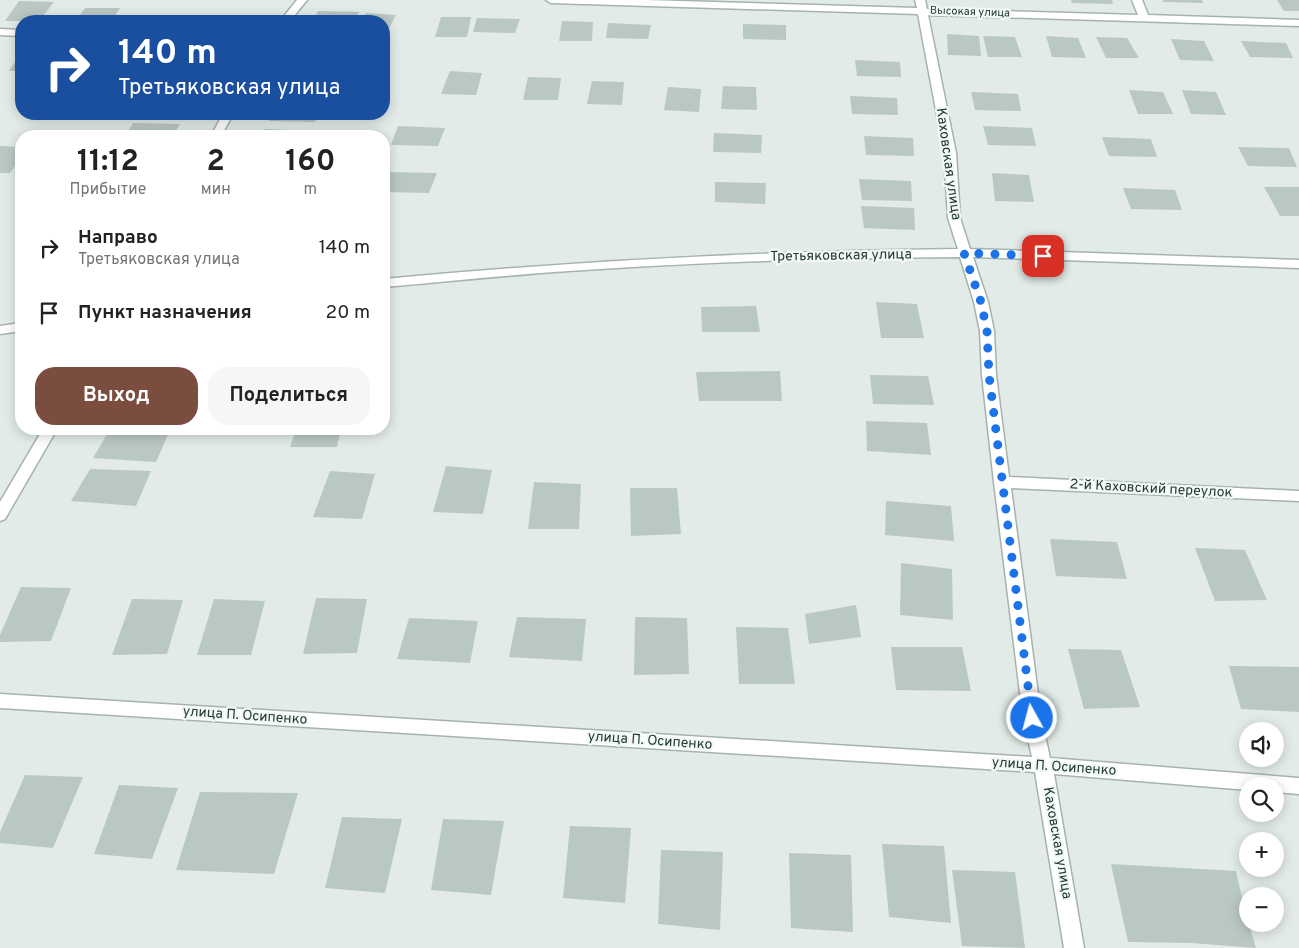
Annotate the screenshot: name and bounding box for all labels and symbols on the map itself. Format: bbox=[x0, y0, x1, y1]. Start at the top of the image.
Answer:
street label: Высокая улица bbox=[930, 4, 1010, 20]
street label: Каховская улица bbox=[932, 107, 964, 221]
pin bbox=[1022, 235, 1064, 277]
street label: Третьяковская улица bbox=[770, 246, 912, 266]
street label: 2-й Каховский переулок bbox=[1069, 476, 1233, 502]
position arrow bbox=[1005, 691, 1057, 743]
street label: улица П. Осипенко bbox=[182, 703, 308, 729]
street label: улица П. Осипенко bbox=[587, 728, 713, 754]
street label: улица П. Осипенко bbox=[991, 754, 1117, 780]
street label: Каховская улица bbox=[1039, 786, 1075, 900]

